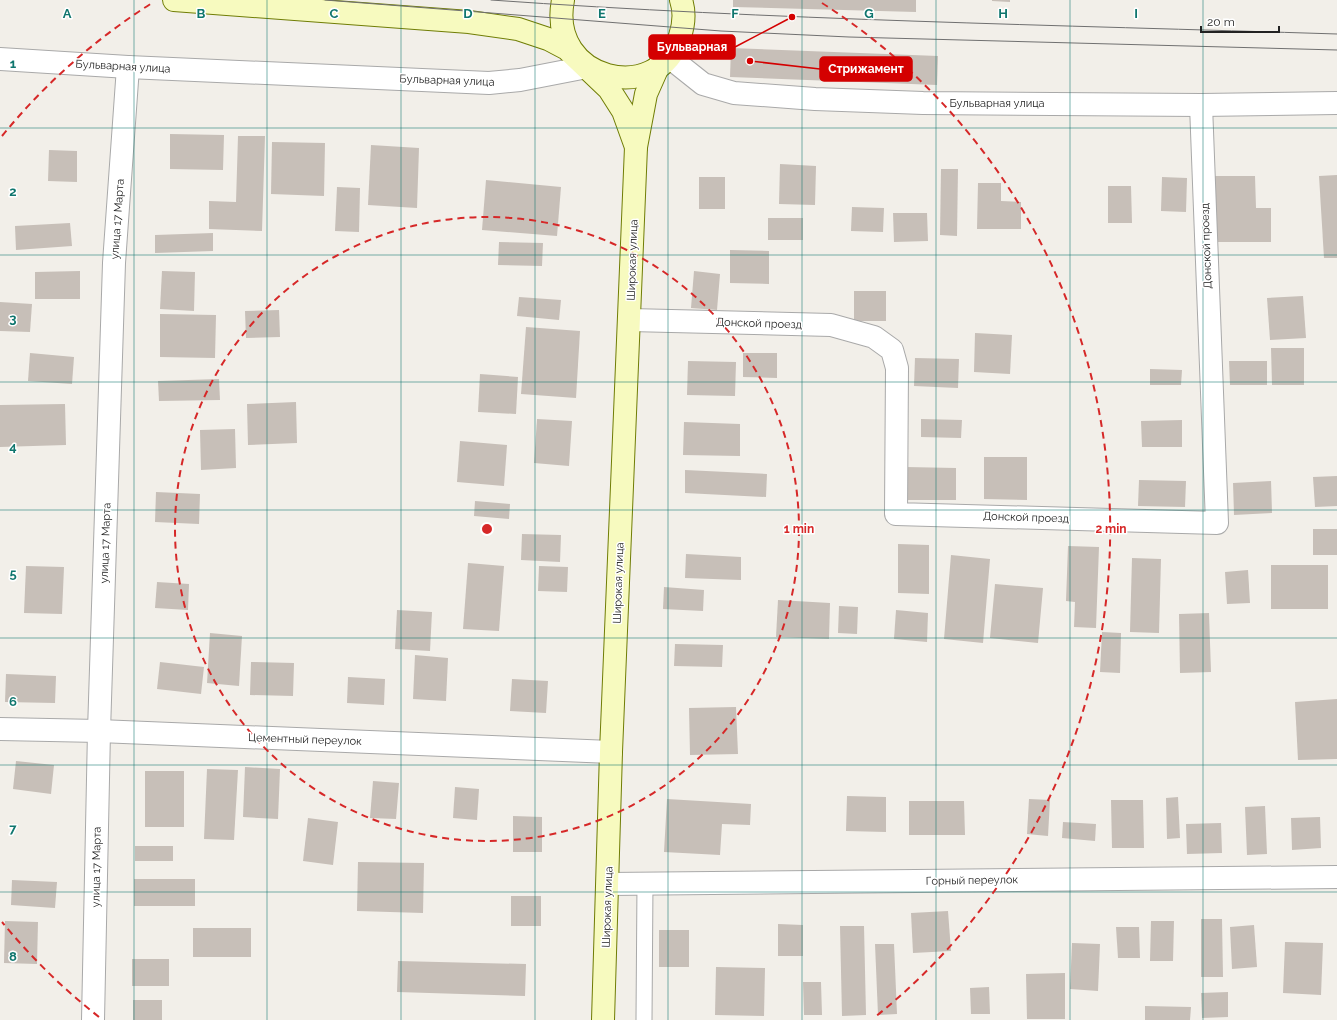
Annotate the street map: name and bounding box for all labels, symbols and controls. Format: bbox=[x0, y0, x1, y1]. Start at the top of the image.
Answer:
text: A bbox=[63, 6, 72, 21]
text: B bbox=[197, 6, 206, 21]
text: C bbox=[330, 6, 339, 21]
text: D bbox=[463, 6, 473, 21]
text: E bbox=[598, 6, 606, 21]
text: F bbox=[731, 6, 739, 21]
text: G bbox=[864, 6, 874, 21]
text: H bbox=[998, 6, 1008, 21]
text: I bbox=[1134, 6, 1138, 21]
scale bar bbox=[1201, 8, 1279, 34]
text: 20 m bbox=[1207, 15, 1235, 29]
callout: Бульварная bbox=[649, 35, 735, 59]
text: Бульварная bbox=[657, 40, 727, 54]
text: 1 bbox=[10, 56, 17, 71]
callout: Стрижамент bbox=[820, 57, 912, 81]
street label: Бульварная улица bbox=[75, 58, 171, 75]
text: Стрижамент bbox=[828, 62, 904, 76]
street label: Бульварная улица bbox=[399, 72, 495, 89]
street label: Бульварная улица bbox=[949, 97, 1045, 110]
street label: улица 17 Марта bbox=[108, 178, 127, 260]
text: 2 bbox=[9, 184, 17, 199]
street label: Донской проезд bbox=[1198, 202, 1214, 289]
street label: Широкая улица bbox=[625, 219, 640, 301]
text: 3 bbox=[9, 311, 17, 326]
street label: Донской проезд bbox=[716, 316, 803, 332]
text: 4 bbox=[9, 439, 17, 454]
street label: улица 17 Марта bbox=[98, 502, 113, 584]
street label: Донской проезд bbox=[983, 510, 1070, 526]
centre of rings bbox=[480, 522, 494, 536]
text: 1 min bbox=[784, 522, 814, 536]
text: 2 min bbox=[1095, 522, 1127, 536]
street label: Широкая улица bbox=[611, 542, 626, 624]
text: 5 bbox=[9, 566, 17, 581]
text: 6 bbox=[9, 694, 17, 709]
street label: Цементный переулок bbox=[248, 731, 362, 748]
text: 7 bbox=[9, 821, 17, 836]
street label: улица 17 Марта bbox=[89, 826, 104, 908]
street label: Широкая улица bbox=[600, 866, 615, 948]
street label: Горный переулок bbox=[926, 873, 1019, 888]
text: 8 bbox=[9, 949, 17, 964]

